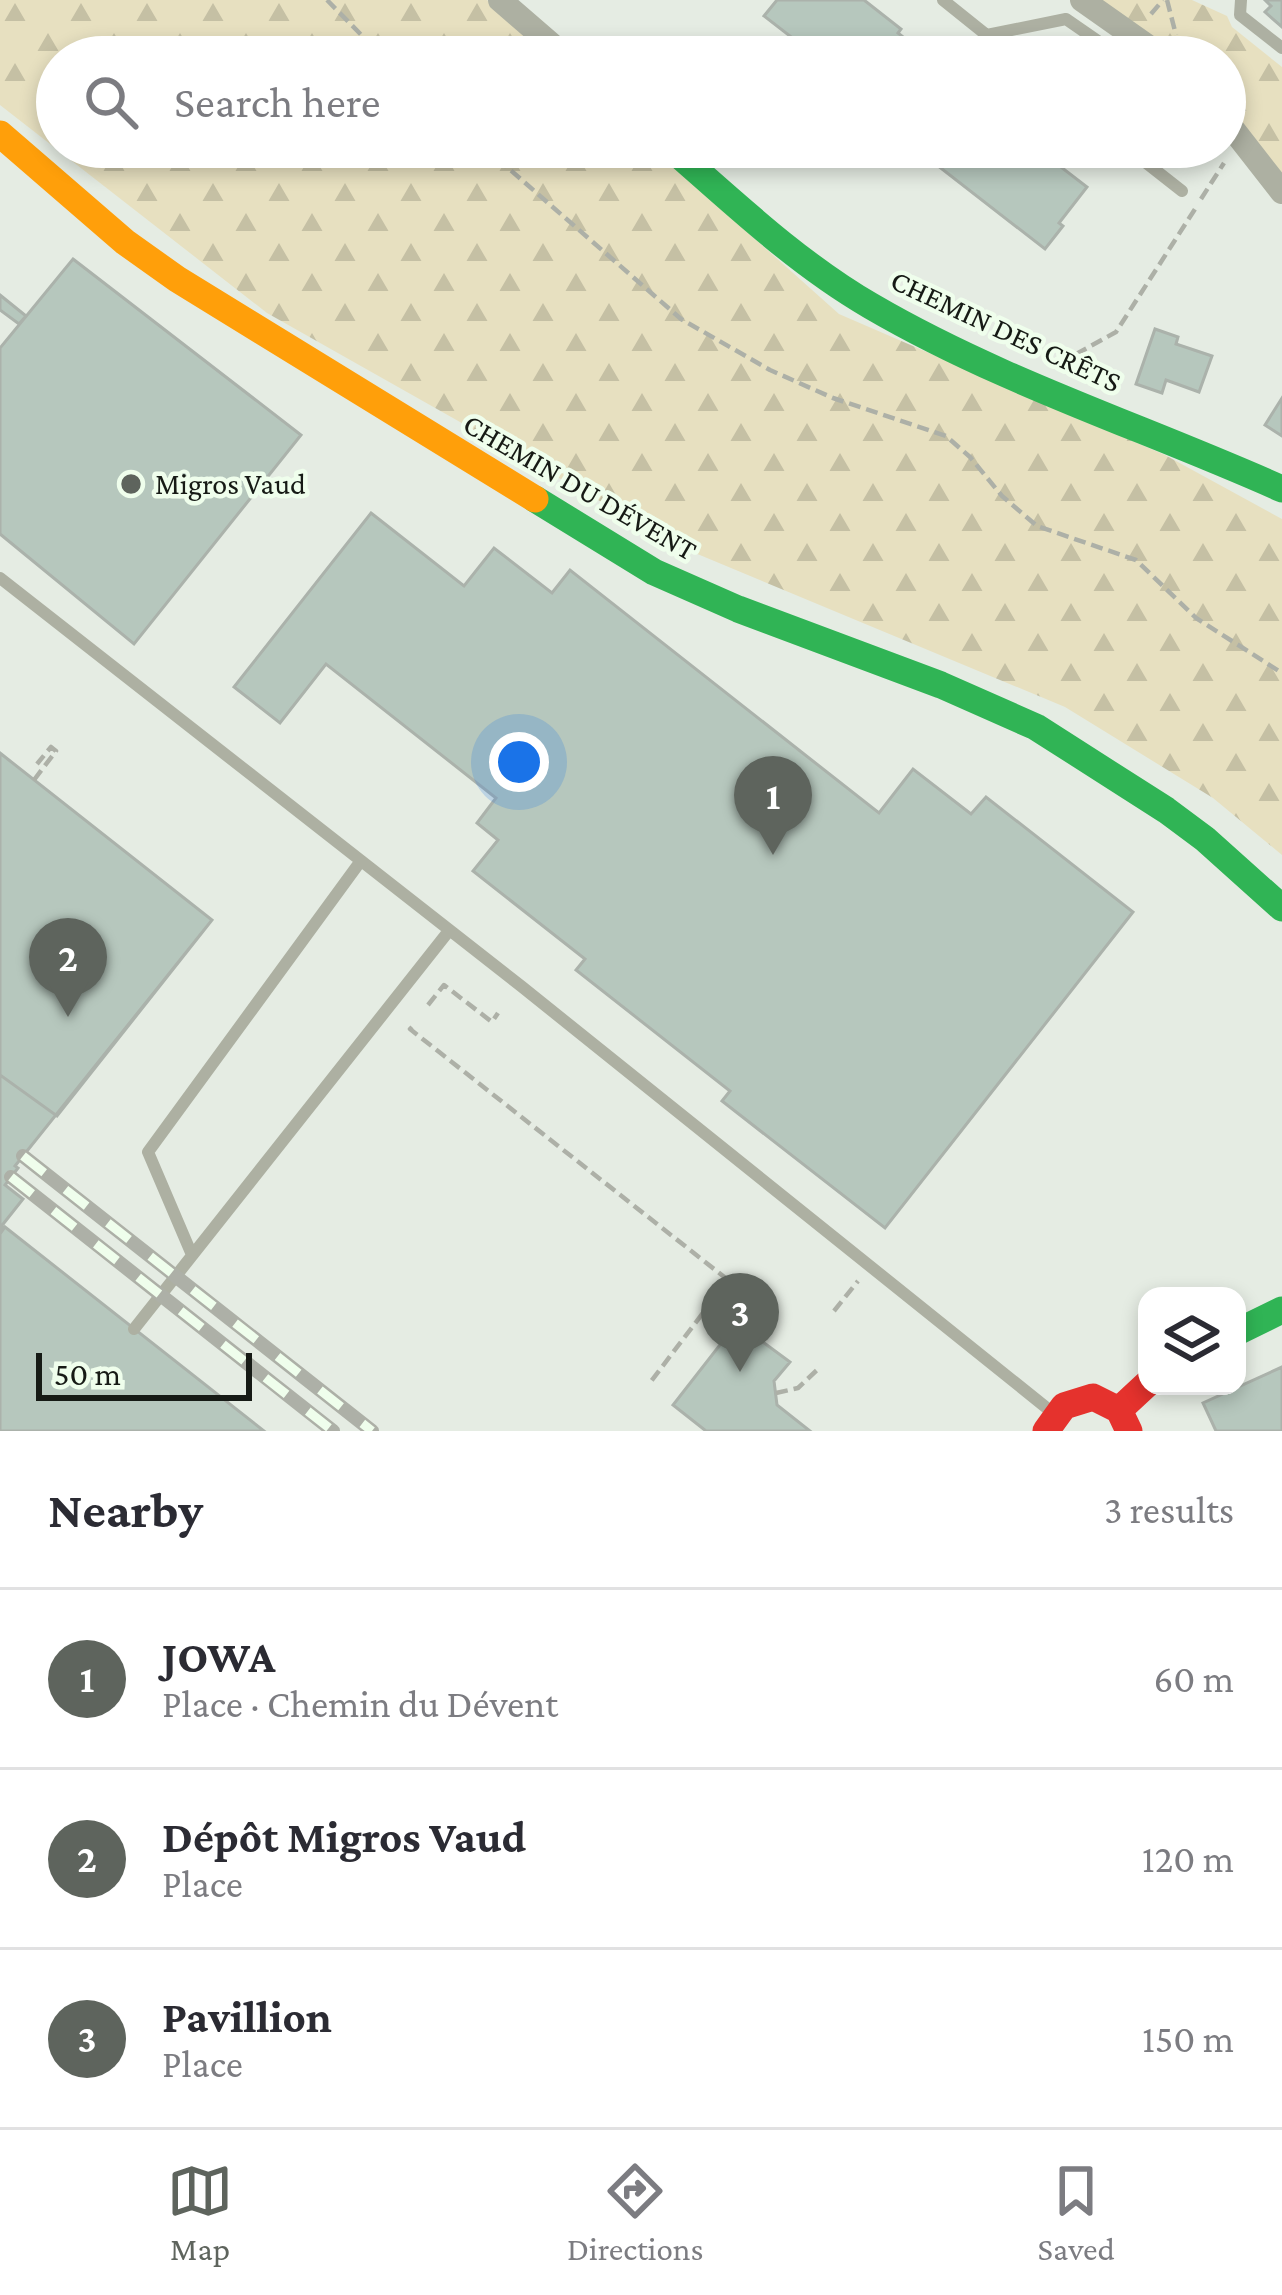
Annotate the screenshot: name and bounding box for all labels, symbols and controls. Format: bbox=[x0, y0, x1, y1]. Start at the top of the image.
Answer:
search box bbox=[36, 36, 1246, 168]
icon: search bbox=[78, 69, 144, 135]
text: Search here bbox=[174, 77, 381, 127]
street label: CHEMIN DES CRÊTS bbox=[886, 263, 1126, 398]
street label: CHEMIN DU DÉVENT bbox=[458, 406, 703, 567]
place label: Migros Vaud bbox=[155, 467, 306, 501]
marker: Migros Vaud bbox=[118, 471, 144, 497]
your location bbox=[489, 732, 549, 792]
pin: 1 bbox=[734, 756, 812, 855]
pin: 2 bbox=[29, 918, 107, 1017]
pin: 3 bbox=[701, 1273, 779, 1372]
map controls bbox=[1138, 1287, 1246, 1395]
button: layers bbox=[1138, 1287, 1246, 1395]
scale bar bbox=[36, 1347, 252, 1400]
text: 50 m bbox=[54, 1355, 121, 1392]
text: Nearby bbox=[48, 1481, 203, 1538]
text: 3 results bbox=[1104, 1488, 1234, 1531]
text: JOWA bbox=[162, 1632, 275, 1682]
text: 1 bbox=[80, 1657, 94, 1700]
text: 60 m bbox=[1153, 1657, 1234, 1700]
text: Place · Chemin du Dévent bbox=[162, 1682, 558, 1725]
text: Dépôt Migros Vaud bbox=[162, 1812, 526, 1862]
text: 2 bbox=[77, 1837, 97, 1880]
text: 120 m bbox=[1142, 1837, 1234, 1880]
text: Place bbox=[162, 1862, 243, 1905]
text: Pavillion bbox=[162, 1992, 332, 2042]
text: 3 bbox=[77, 2017, 97, 2060]
text: 150 m bbox=[1142, 2017, 1234, 2060]
text: Place bbox=[162, 2042, 243, 2085]
tab: Map bbox=[167, 2158, 233, 2267]
tab: Directions bbox=[567, 2158, 704, 2267]
tab: Saved bbox=[1038, 2158, 1115, 2267]

